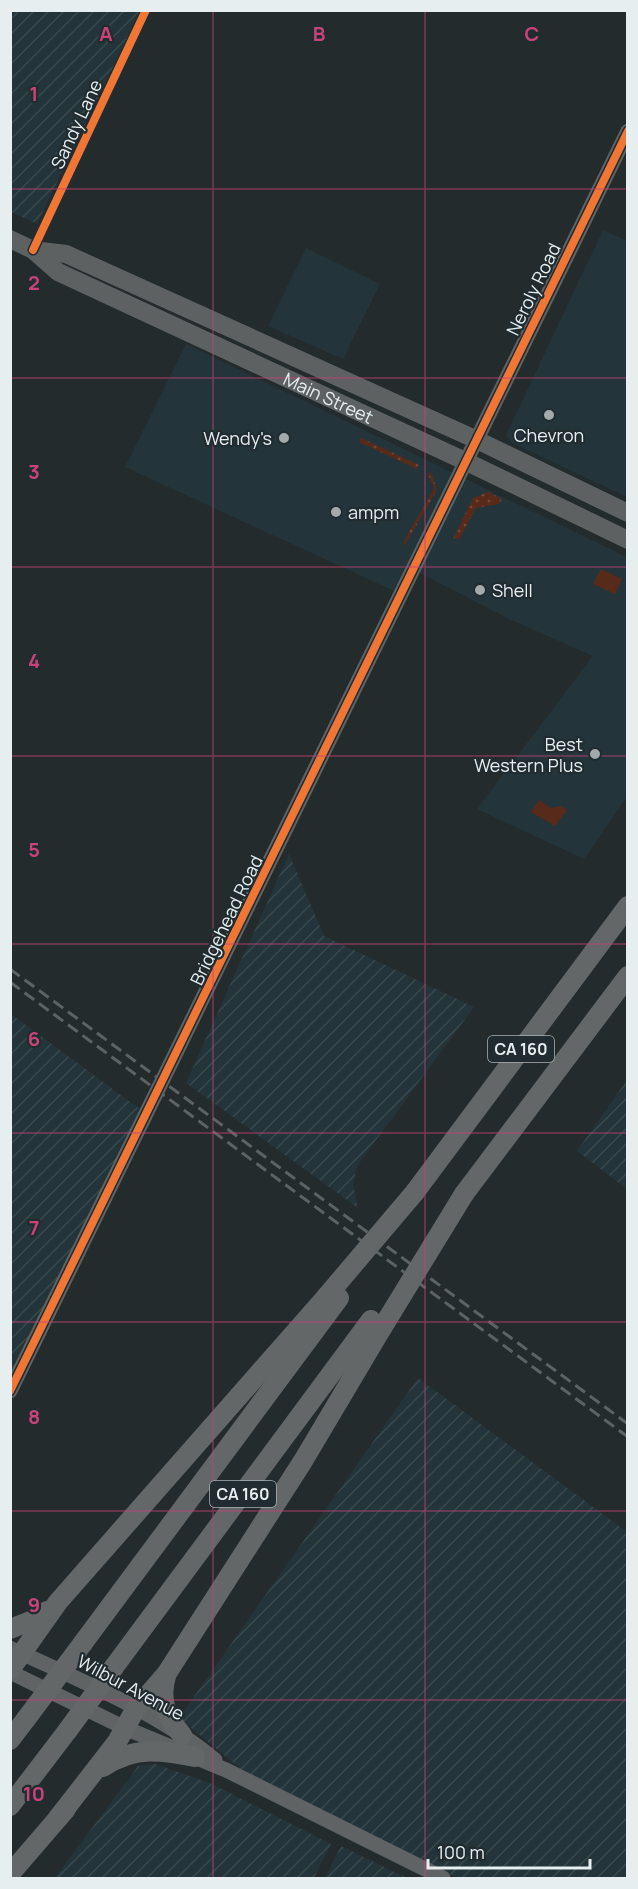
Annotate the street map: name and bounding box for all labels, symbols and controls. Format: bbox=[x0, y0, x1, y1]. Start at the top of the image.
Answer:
text: A bbox=[99, 20, 113, 47]
text: B bbox=[313, 20, 326, 47]
text: C bbox=[525, 20, 539, 47]
street label: Sandy Lane bbox=[45, 75, 107, 173]
text: 1 bbox=[30, 80, 38, 107]
street label: Neroly Road bbox=[500, 239, 566, 339]
text: 2 bbox=[28, 269, 40, 296]
street label: Main Street bbox=[280, 366, 377, 429]
marker: Chevron bbox=[542, 408, 556, 422]
place label: Chevron bbox=[514, 423, 584, 447]
place label: Wendy's bbox=[203, 426, 272, 450]
marker: Wendy's bbox=[277, 431, 291, 445]
text: 3 bbox=[28, 458, 40, 485]
place label: ampm bbox=[348, 500, 399, 524]
marker: ampm bbox=[329, 505, 343, 519]
place label: Shell bbox=[492, 578, 533, 602]
marker: Shell bbox=[473, 583, 487, 597]
text: 4 bbox=[28, 647, 40, 674]
place label: Best Western Plus bbox=[474, 732, 583, 777]
marker: Best Western Plus bbox=[588, 747, 602, 761]
text: 5 bbox=[28, 836, 40, 863]
street label: Bridgehead Road bbox=[184, 851, 268, 989]
text: 6 bbox=[28, 1025, 40, 1052]
road number: CA 160 bbox=[488, 1036, 554, 1062]
text: 7 bbox=[29, 1214, 39, 1241]
text: 8 bbox=[28, 1403, 40, 1430]
road number: CA 160 bbox=[210, 1481, 276, 1507]
text: 9 bbox=[28, 1591, 40, 1618]
street label: Wilbur Avenue bbox=[73, 1649, 189, 1725]
text: 10 bbox=[23, 1780, 45, 1807]
scale bar bbox=[428, 1832, 590, 1870]
text: 100 m bbox=[437, 1840, 485, 1864]

